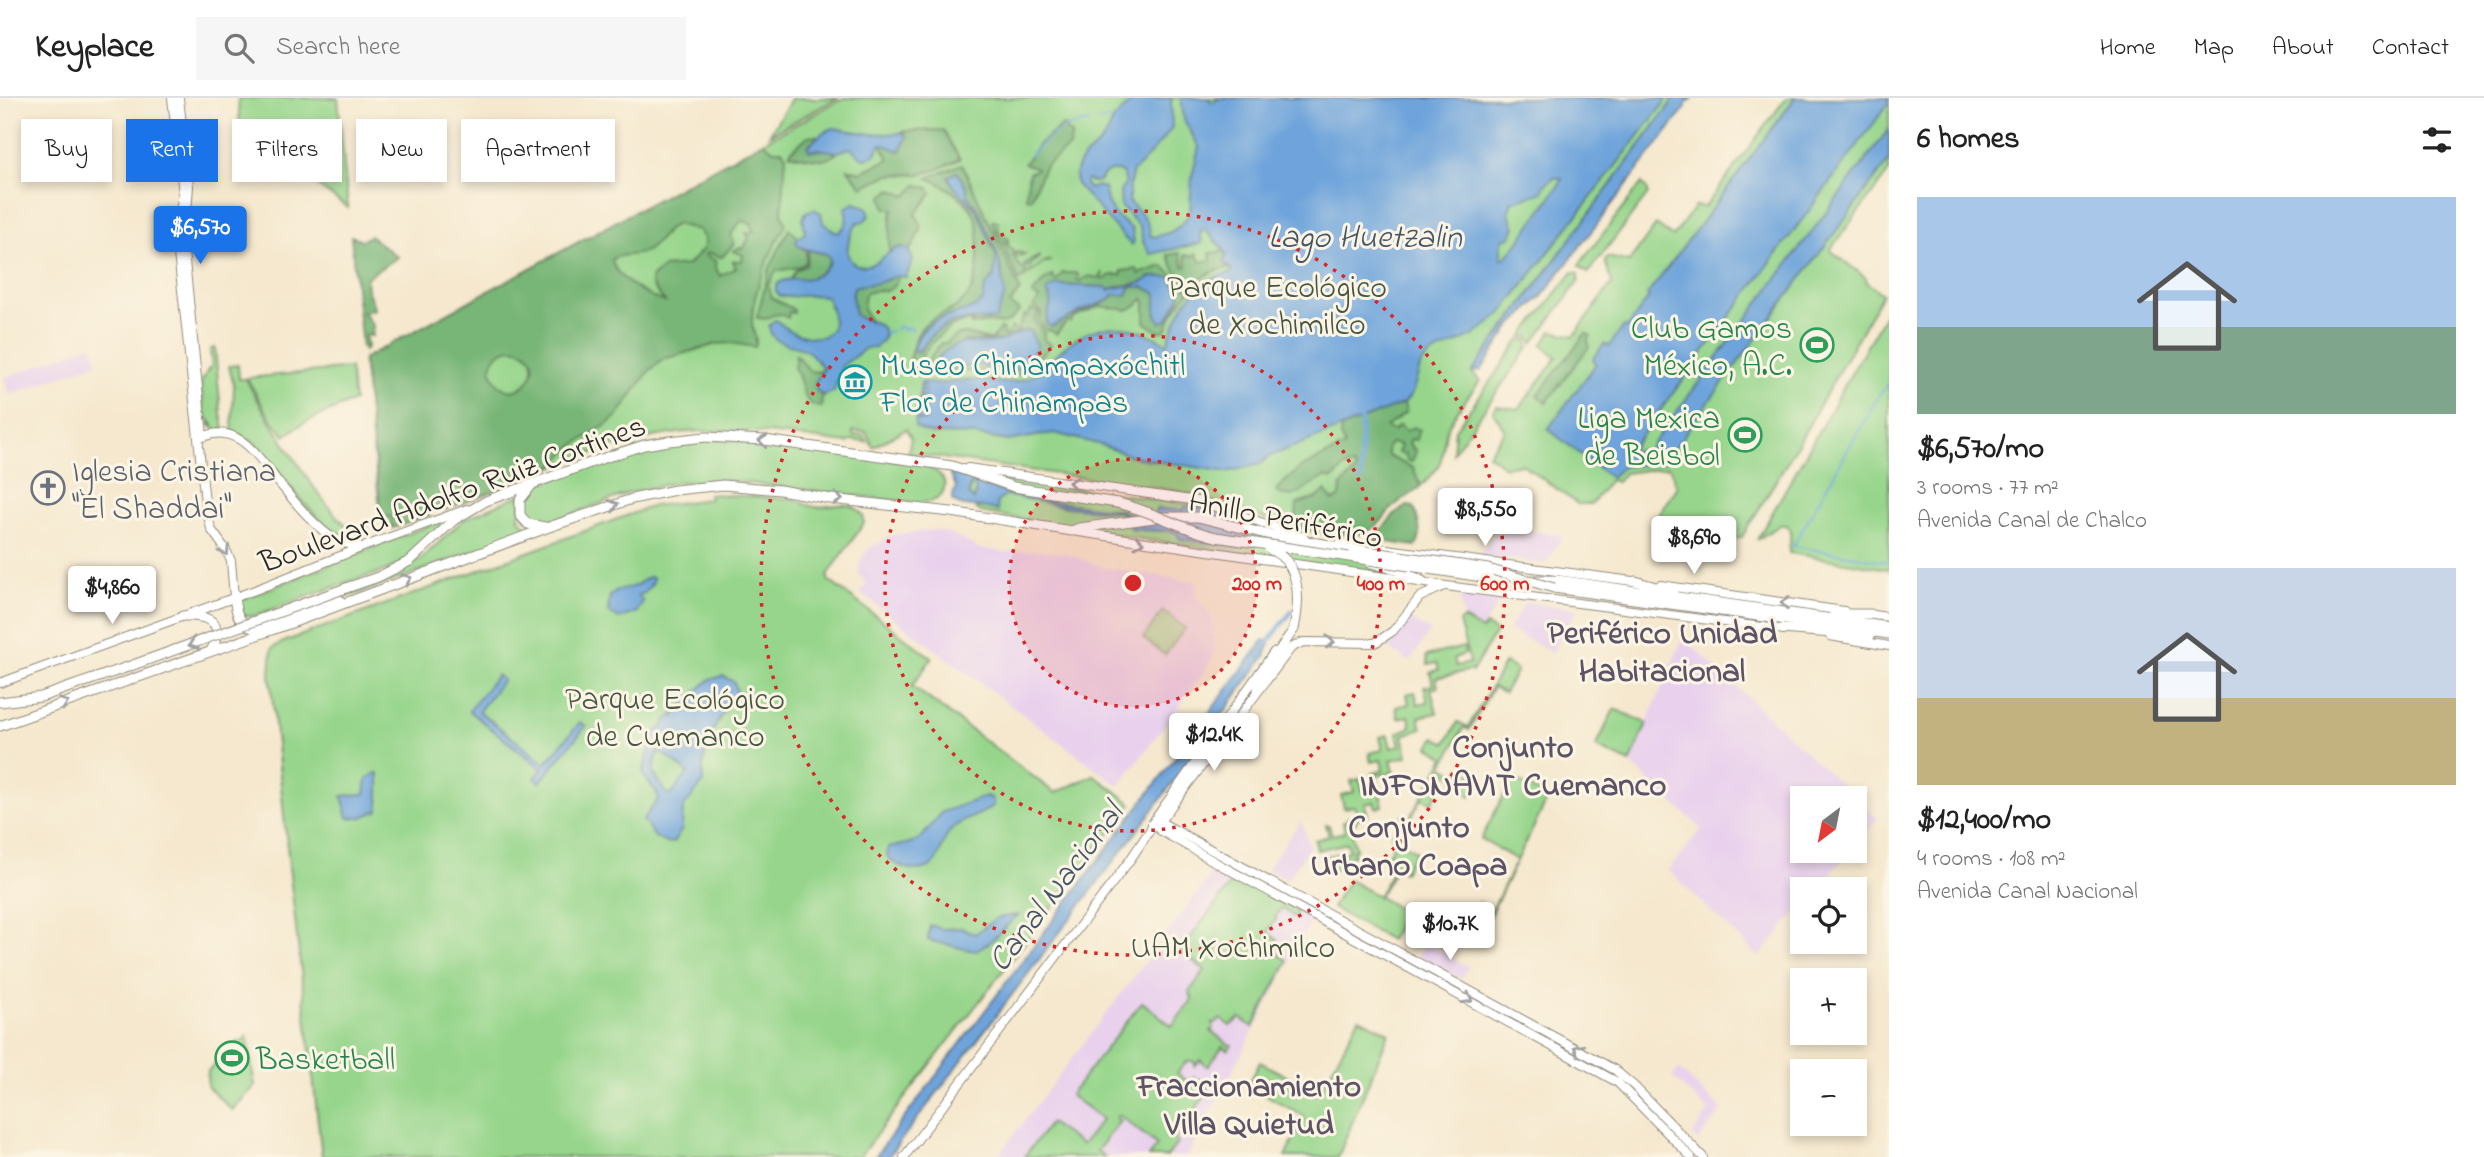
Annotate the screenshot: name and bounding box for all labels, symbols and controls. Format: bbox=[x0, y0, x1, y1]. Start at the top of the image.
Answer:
search box bbox=[196, 17, 686, 80]
text: Keyplace bbox=[35, 24, 154, 72]
icon: search bbox=[220, 29, 258, 67]
text: Search here bbox=[276, 29, 400, 67]
text: Home bbox=[2100, 31, 2156, 66]
text: Map bbox=[2194, 31, 2234, 66]
text: About bbox=[2272, 31, 2334, 66]
text: Contact bbox=[2372, 31, 2449, 66]
text: 6 homes bbox=[1917, 118, 2020, 162]
chip: Buy bbox=[21, 119, 112, 182]
chip: Rent bbox=[126, 119, 218, 182]
chip: Filters bbox=[232, 119, 342, 182]
chip: New bbox=[356, 119, 447, 182]
chip: Apartment bbox=[461, 119, 615, 182]
icon: filters bbox=[2418, 121, 2456, 159]
pin: $6,570 bbox=[143, 206, 257, 266]
text: $6,570 bbox=[170, 212, 230, 245]
water label: Lago Huetzalin bbox=[1268, 215, 1463, 264]
icon: home bbox=[2124, 243, 2250, 369]
park label: Parque Ecológico de Xochimilco bbox=[1167, 266, 1387, 350]
place label: Club Gamos México, A.C. bbox=[1631, 307, 1792, 391]
sports icon: Club Gamos México, A.C. bbox=[1798, 326, 1836, 364]
place label: Museo Chinampaxóchitl Flor de Chinampas bbox=[879, 344, 1185, 428]
museum icon: Museo Chinampaxóchitl Flor de Chinampas bbox=[836, 363, 874, 401]
place label: Liga Mexica de Beisbol bbox=[1577, 397, 1720, 481]
street label: Boulevard Adolfo Ruiz Cortines bbox=[252, 404, 653, 588]
sports icon: Liga Mexica de Beisbol bbox=[1726, 416, 1764, 454]
text: $6,570/mo bbox=[1917, 428, 2044, 472]
one-way arrow bbox=[757, 433, 769, 448]
place label: Iglesia Cristiana "El Shaddai" bbox=[72, 450, 276, 534]
church icon: Iglesia Cristiana "El Shaddai" bbox=[29, 469, 67, 507]
text: 3 rooms · 77 m² bbox=[1917, 472, 2059, 505]
one-way arrow bbox=[1067, 476, 1079, 491]
street label: Anillo Periférico bbox=[1184, 480, 1387, 563]
pin: $8,550 bbox=[1428, 489, 1542, 548]
one-way arrow bbox=[832, 492, 844, 507]
text: $8,550 bbox=[1454, 494, 1516, 527]
one-way arrow bbox=[607, 499, 619, 513]
text: Avenida Canal de Chalco bbox=[1917, 505, 2147, 538]
pin: $8,690 bbox=[1637, 517, 1751, 576]
text: $8,690 bbox=[1667, 522, 1721, 555]
one-way arrow bbox=[1134, 535, 1145, 550]
one-way arrow bbox=[216, 543, 229, 556]
pin: $4,860 bbox=[55, 566, 169, 626]
text: 200 m bbox=[1231, 570, 1282, 600]
text: 400 m bbox=[1357, 570, 1405, 600]
text: 600 m bbox=[1481, 570, 1529, 600]
centre of rings bbox=[1121, 571, 1145, 595]
text: $4,860 bbox=[84, 572, 140, 605]
one-way arrow bbox=[400, 573, 412, 587]
one-way arrow bbox=[1779, 596, 1790, 611]
district label: Periférico Unidad Habitacional bbox=[1547, 611, 1778, 697]
icon: home bbox=[2124, 614, 2250, 740]
one-way arrow bbox=[1325, 635, 1336, 650]
one-way arrow bbox=[187, 636, 199, 650]
park label: Parque Ecológico de Cuemanco bbox=[565, 678, 785, 762]
one-way arrow bbox=[58, 697, 70, 711]
pin: $12.4K bbox=[1157, 714, 1271, 773]
text: $12.4K bbox=[1185, 719, 1243, 752]
district label: Conjunto INFONAVIT Cuemanco bbox=[1360, 725, 1666, 811]
north arrow bbox=[1790, 786, 1867, 863]
map controls bbox=[1790, 786, 1867, 1136]
water label: Canal Nacional bbox=[977, 791, 1139, 983]
text: $12,400/mo bbox=[1917, 799, 2051, 843]
district label: Conjunto Urbano Coapa bbox=[1311, 805, 1508, 891]
text: 4 rooms · 108 m² bbox=[1917, 843, 2066, 876]
text: Avenida Canal Nacional bbox=[1917, 876, 2138, 909]
button: locate bbox=[1790, 877, 1867, 954]
pin: $10.7K bbox=[1393, 902, 1507, 962]
text: $10.7K bbox=[1422, 908, 1478, 941]
park label: UAM Xochimilco bbox=[1131, 926, 1335, 973]
button: + bbox=[1790, 968, 1867, 1045]
one-way arrow bbox=[1461, 991, 1473, 1004]
place label: Basketball bbox=[255, 1038, 395, 1085]
sports icon: Basketball bbox=[213, 1039, 251, 1077]
one-way arrow bbox=[1573, 1044, 1585, 1057]
button: − bbox=[1790, 1059, 1867, 1136]
district label: Fraccionamiento Villa Quietud bbox=[1135, 1064, 1361, 1150]

